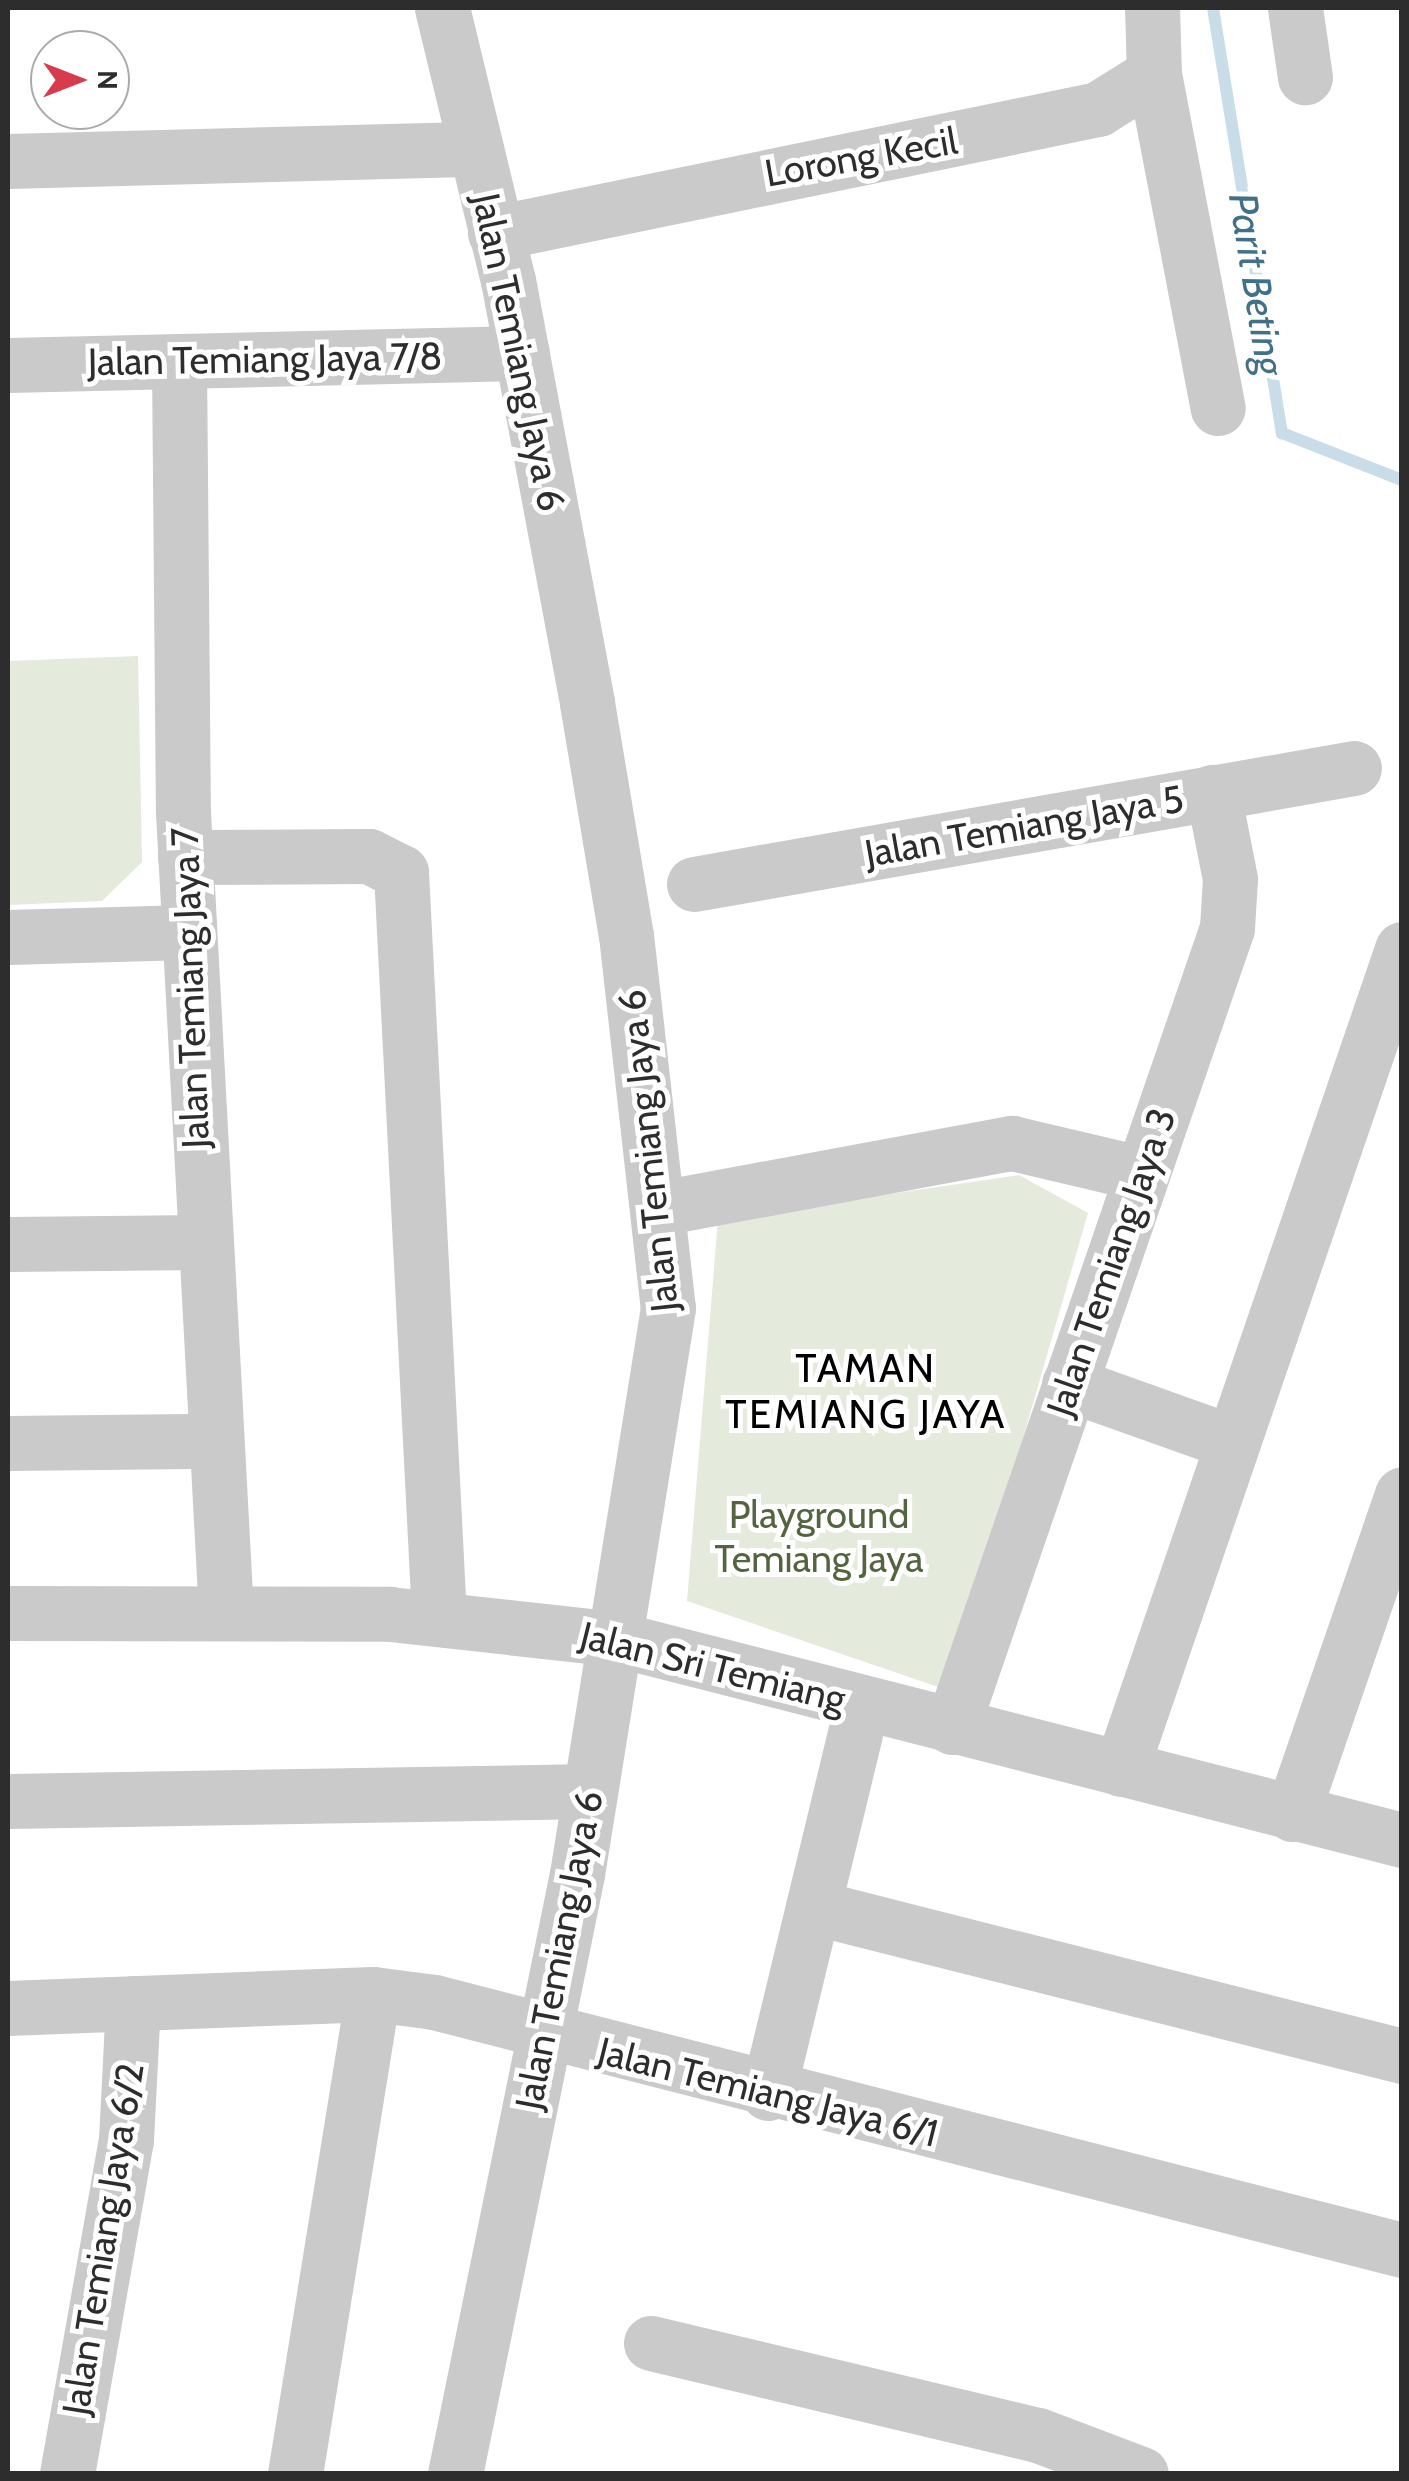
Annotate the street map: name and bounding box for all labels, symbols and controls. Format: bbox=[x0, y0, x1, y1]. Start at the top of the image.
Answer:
north arrow bbox=[30, 30, 130, 130]
text: N bbox=[91, 70, 125, 90]
street label: Lorong Kecil bbox=[761, 118, 961, 196]
street label: Jalan Temiang Jaya 6 bbox=[463, 189, 575, 515]
water label: Parit Beting bbox=[1219, 189, 1295, 379]
street label: Jalan Temiang Jaya 7/8 bbox=[87, 333, 443, 385]
street label: Jalan Temiang Jaya 5 bbox=[861, 776, 1187, 876]
street label: Jalan Temiang Jaya 7 bbox=[162, 827, 218, 1149]
street label: Jalan Temiang Jaya 6 bbox=[608, 988, 688, 1314]
street label: Jalan Temiang Jaya 3 bbox=[1037, 1102, 1185, 1422]
district label: TAMAN TEMIANG JAYA bbox=[725, 1344, 1007, 1438]
park label: Playground Temiang Jaya bbox=[714, 1492, 924, 1582]
street label: Jalan Sri Temiang bbox=[576, 1612, 850, 1722]
street label: Jalan Temiang Jaya 6 bbox=[506, 1787, 612, 2113]
street label: Jalan Temiang Jaya 6/1 bbox=[593, 2028, 943, 2156]
street label: Jalan Temiang Jaya 6/2 bbox=[53, 2060, 153, 2418]

